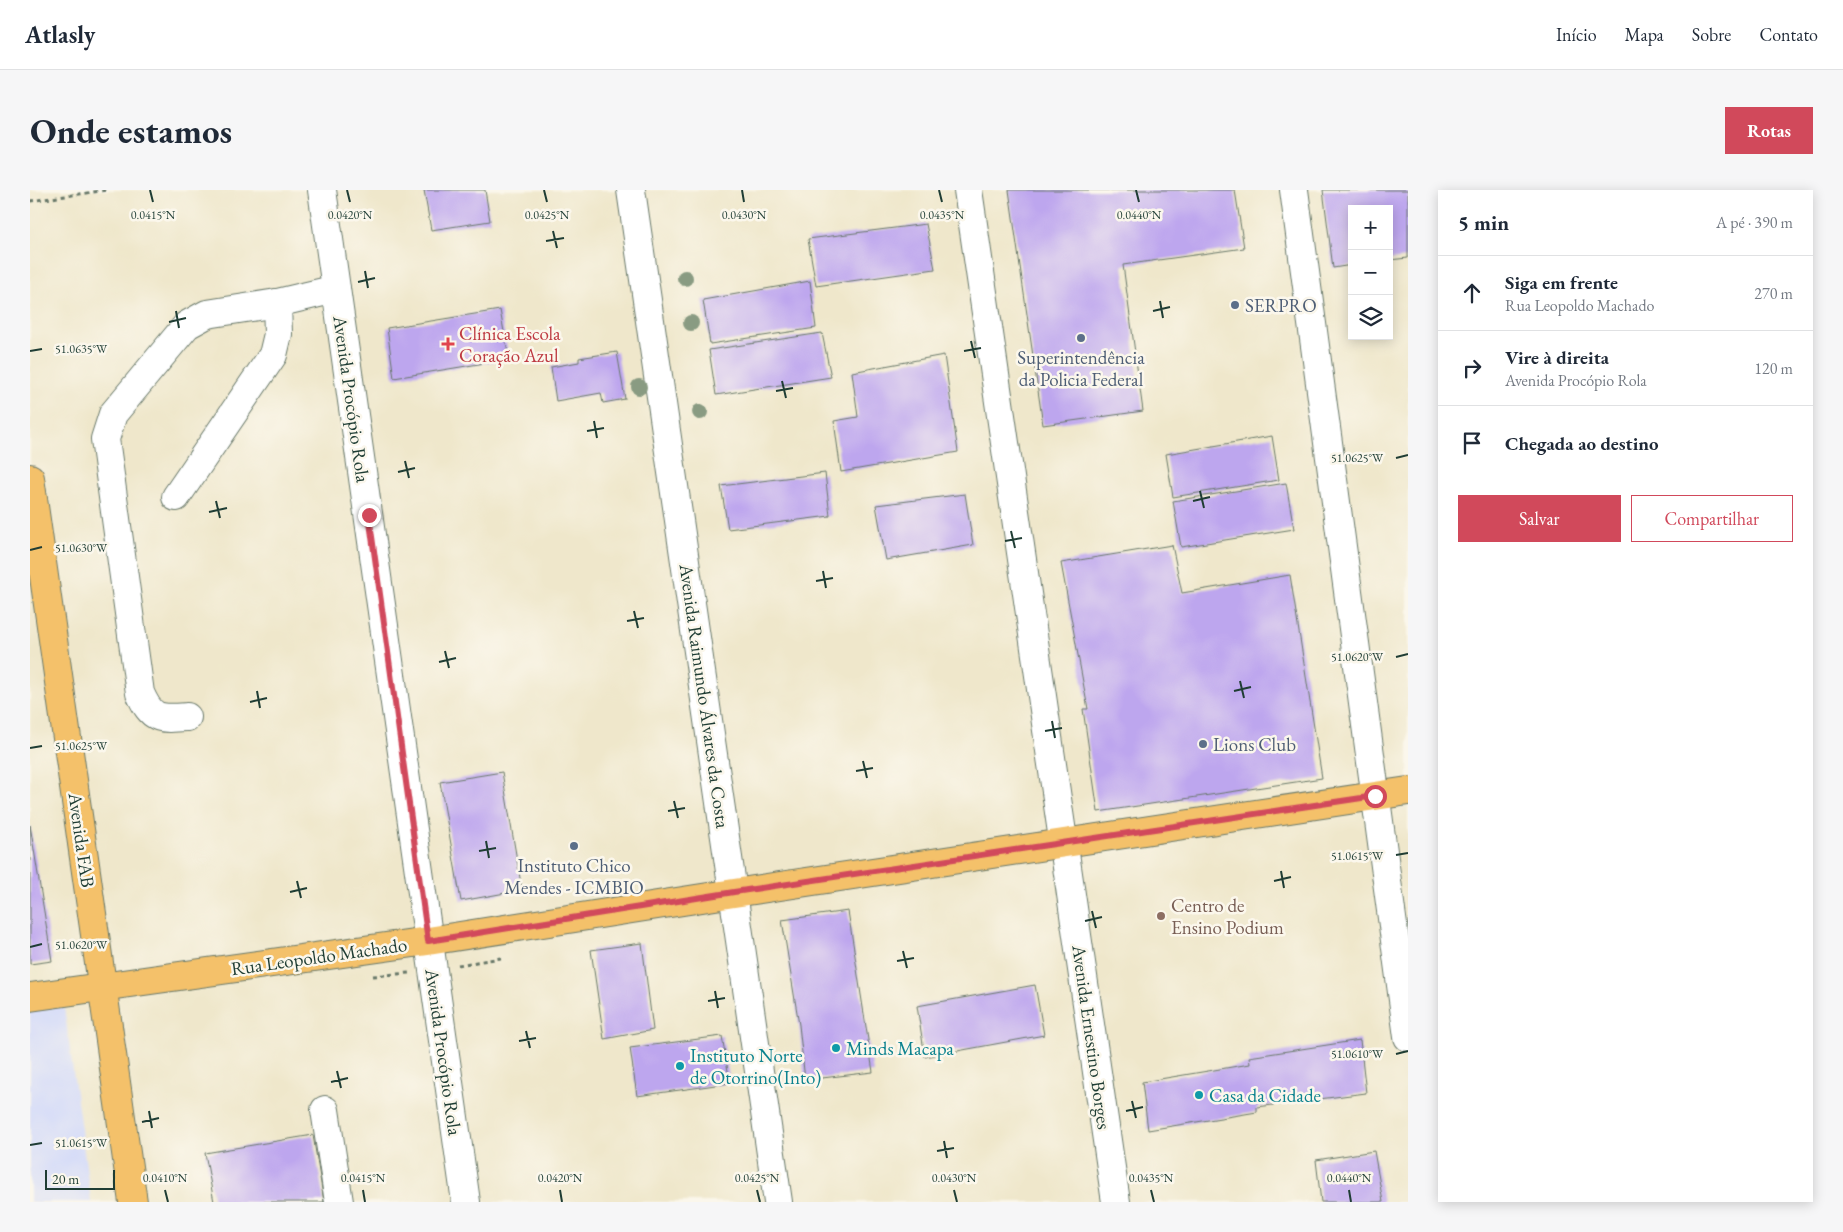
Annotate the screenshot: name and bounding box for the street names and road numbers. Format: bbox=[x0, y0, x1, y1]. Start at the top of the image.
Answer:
street label: Avenida Procópio Rola bbox=[327, 313, 376, 485]
street label: Avenida Raimundo Álvares da Costa bbox=[673, 561, 736, 830]
street label: Avenida FAB bbox=[62, 790, 101, 889]
street label: Rua Leopoldo Machado bbox=[229, 932, 409, 981]
street label: Avenida Ernestino Borges bbox=[1066, 942, 1117, 1131]
street label: Avenida Procópio Rola bbox=[419, 966, 468, 1138]

